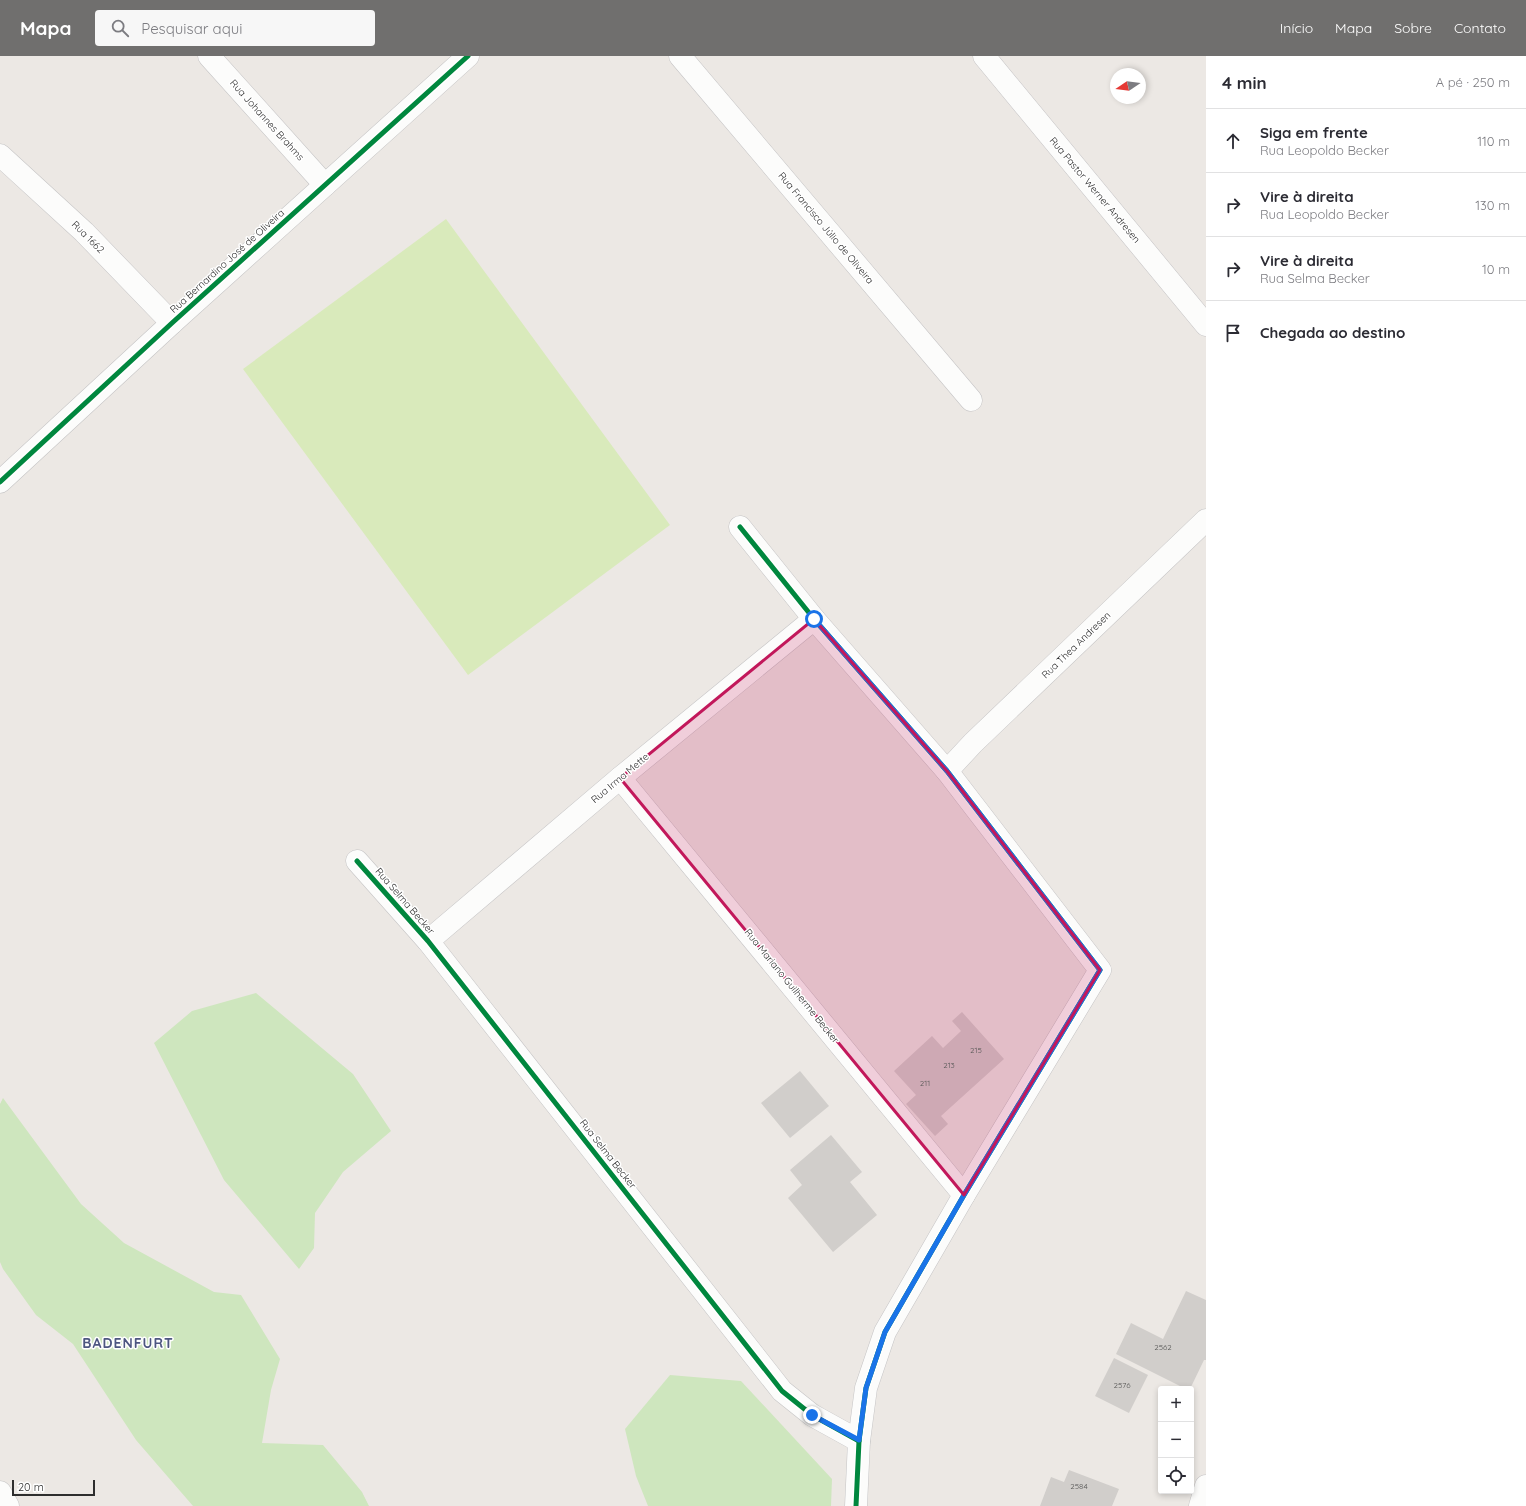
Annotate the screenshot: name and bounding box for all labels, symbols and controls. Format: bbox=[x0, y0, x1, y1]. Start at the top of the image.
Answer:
search box bbox=[95, 10, 375, 46]
text: Mapa bbox=[20, 16, 71, 40]
icon: search bbox=[109, 17, 131, 39]
text: Pesquisar aqui bbox=[141, 19, 243, 38]
text: Início bbox=[1280, 19, 1313, 37]
text: Mapa bbox=[1335, 19, 1372, 37]
text: Sobre bbox=[1394, 19, 1432, 37]
text: Contato bbox=[1454, 19, 1506, 37]
north arrow bbox=[1110, 68, 1146, 104]
text: 4 min bbox=[1222, 72, 1267, 93]
text: A pé · 250 m bbox=[1436, 74, 1510, 90]
street label: Rua Johannes Brahms bbox=[227, 77, 307, 164]
text: Siga em frente bbox=[1260, 123, 1368, 142]
icon: ahead bbox=[1222, 130, 1244, 152]
text: 110 m bbox=[1477, 133, 1510, 149]
street label: Rua Pastor Werner Andresen bbox=[1047, 134, 1143, 246]
text: Rua Leopoldo Becker bbox=[1260, 142, 1389, 158]
street label: Rua Francisco Júlio de Oliveira bbox=[775, 169, 877, 287]
text: Vire à direita bbox=[1260, 187, 1354, 206]
icon: right bbox=[1222, 194, 1244, 216]
text: 130 m bbox=[1475, 197, 1510, 213]
street label: Rua Bernardino José de Oliveira bbox=[167, 206, 287, 316]
text: Rua Leopoldo Becker bbox=[1260, 206, 1389, 222]
street label: Rua 1662 bbox=[69, 218, 107, 256]
text: Vire à direita bbox=[1260, 251, 1354, 270]
icon: right bbox=[1222, 258, 1244, 280]
text: 10 m bbox=[1482, 261, 1510, 277]
text: Rua Selma Becker bbox=[1260, 270, 1370, 286]
icon: arrive bbox=[1222, 322, 1244, 344]
text: Chegada ao destino bbox=[1260, 323, 1405, 342]
street label: Rua Thea Andresen bbox=[1039, 609, 1113, 681]
route start bbox=[805, 610, 823, 628]
street label: Rua Irma Mette bbox=[588, 750, 652, 806]
street label: Rua Selma Becker bbox=[372, 865, 438, 937]
street label: Rua Mariano Guilherme Becker bbox=[742, 926, 842, 1046]
house number: 215 bbox=[970, 1045, 982, 1055]
house number: 213 bbox=[943, 1060, 955, 1070]
house number: 211 bbox=[920, 1078, 930, 1088]
street label: Rua Selma Becker bbox=[577, 1117, 639, 1191]
district label: BADENFURT bbox=[82, 1334, 174, 1352]
house number: 2562 bbox=[1154, 1342, 1172, 1352]
house number: 2576 bbox=[1114, 1380, 1131, 1390]
map controls bbox=[1158, 1386, 1194, 1494]
button: + bbox=[1158, 1386, 1194, 1422]
route end bbox=[803, 1406, 821, 1424]
button: − bbox=[1158, 1422, 1194, 1458]
button: locate bbox=[1158, 1458, 1194, 1494]
scale bar bbox=[12, 1478, 95, 1497]
text: 20 m bbox=[18, 1480, 44, 1494]
house number: 2584 bbox=[1070, 1481, 1088, 1491]

